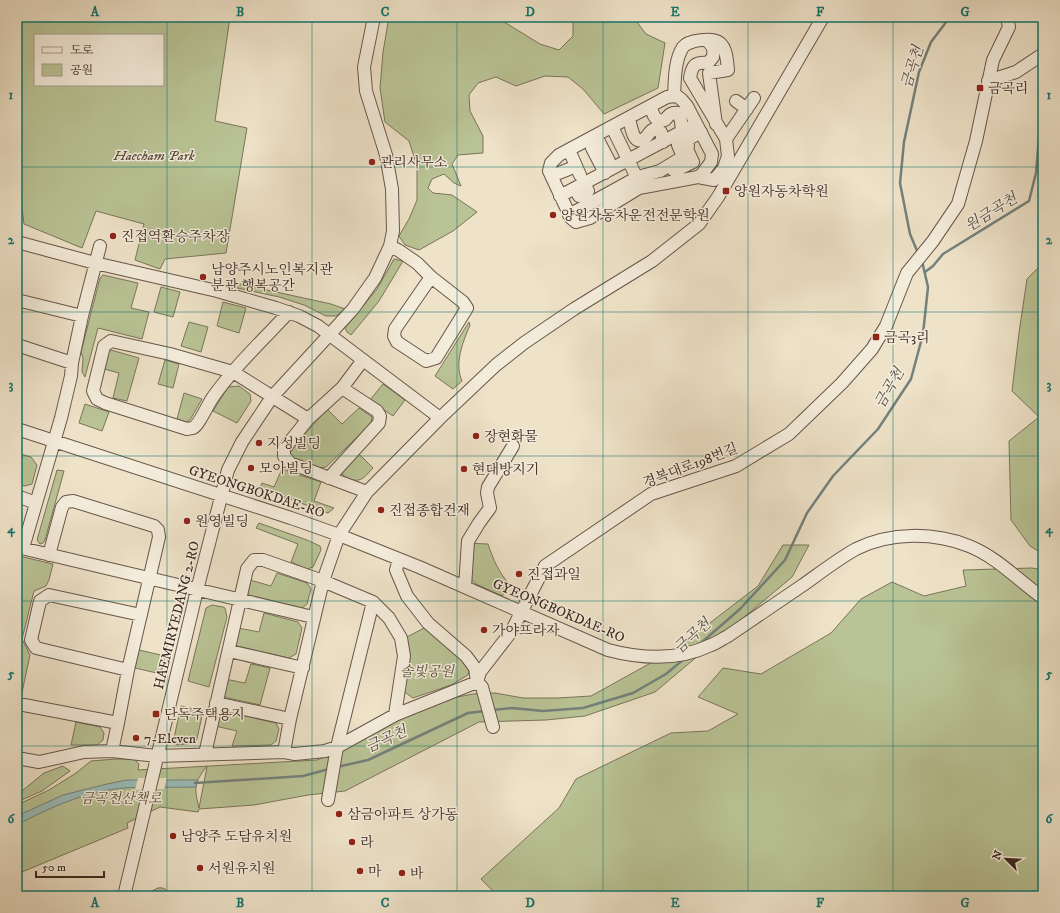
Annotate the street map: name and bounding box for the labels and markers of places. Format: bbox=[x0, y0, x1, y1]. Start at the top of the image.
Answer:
place label: 금곡리 bbox=[988, 80, 1029, 98]
marker: 금곡리 bbox=[975, 83, 985, 93]
place label: 관리사무소 bbox=[380, 154, 448, 172]
marker: 관리사무소 bbox=[367, 157, 377, 167]
place label: 양원자동차학원 bbox=[734, 183, 829, 201]
marker: 양원자동차학원 bbox=[721, 186, 731, 196]
place label: 양원자동차운전전문학원 bbox=[561, 207, 710, 225]
marker: 양원자동차운전전문학원 bbox=[548, 210, 558, 220]
place label: 진접역환승주차장 bbox=[121, 228, 230, 246]
marker: 진접역환승주차장 bbox=[108, 231, 118, 241]
place label: 남양주시노인복지관 분관 행복공간 bbox=[211, 261, 333, 295]
marker: 남양주시노인복지관 분관 행복공간 bbox=[198, 272, 208, 282]
place label: 금곡3리 bbox=[884, 329, 930, 347]
marker: 금곡3리 bbox=[871, 332, 881, 342]
place label: 장현화물 bbox=[484, 428, 539, 446]
marker: 장현화물 bbox=[471, 431, 481, 441]
place label: 지성빌딩 bbox=[267, 435, 321, 453]
marker: 지성빌딩 bbox=[254, 438, 264, 448]
place label: 모아빌딩 bbox=[259, 460, 313, 478]
place label: 현대방지기 bbox=[472, 461, 540, 479]
marker: 모아빌딩 bbox=[246, 463, 256, 473]
marker: 현대방지기 bbox=[459, 464, 469, 474]
place label: 진접종합건재 bbox=[389, 502, 470, 520]
marker: 진접종합건재 bbox=[376, 505, 386, 515]
place label: 원영빌딩 bbox=[195, 513, 249, 531]
marker: 원영빌딩 bbox=[182, 516, 192, 526]
place label: 진접과일 bbox=[527, 566, 581, 584]
marker: 진접과일 bbox=[514, 569, 524, 579]
place label: 가야프라자 bbox=[492, 622, 560, 640]
marker: 가야프라자 bbox=[479, 625, 489, 635]
place label: 단독주택용지 bbox=[164, 706, 245, 724]
marker: 단독주택용지 bbox=[151, 709, 161, 719]
place label: 7-Eleven bbox=[144, 730, 197, 748]
marker: 7-Eleven bbox=[131, 733, 141, 743]
place label: 삼금아파트 상가동 bbox=[347, 806, 459, 824]
marker: 삼금아파트 상가동 bbox=[334, 809, 344, 819]
place label: 남양주 도담유치원 bbox=[181, 828, 292, 846]
marker: 남양주 도담유치원 bbox=[168, 831, 178, 841]
place label: 라 bbox=[360, 834, 374, 852]
marker: 라 bbox=[347, 837, 357, 847]
place label: 서원유치원 bbox=[208, 860, 276, 878]
marker: 서원유치원 bbox=[195, 863, 205, 873]
place label: 마 bbox=[368, 863, 382, 881]
place label: 바 bbox=[410, 865, 424, 883]
marker: 마 bbox=[355, 866, 365, 876]
marker: 바 bbox=[397, 868, 407, 878]

